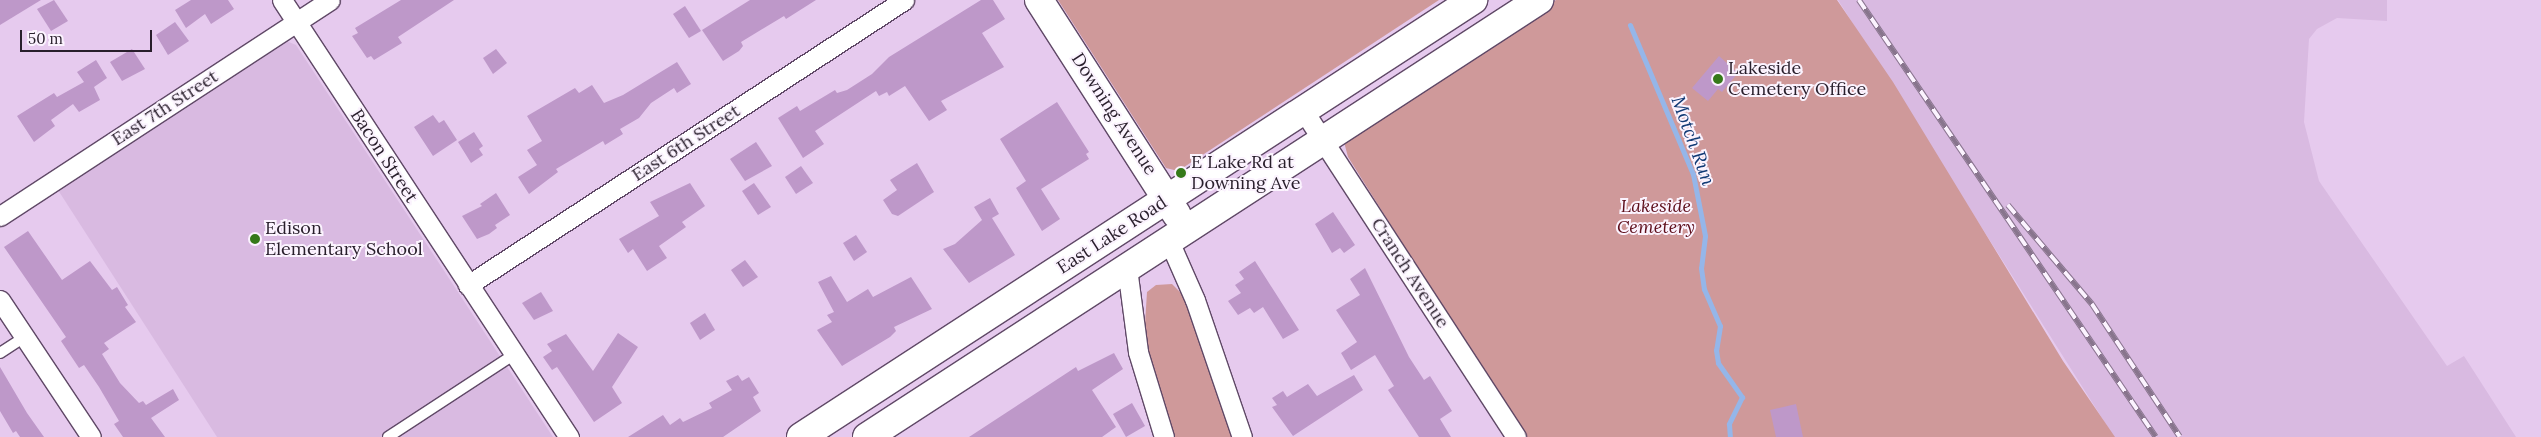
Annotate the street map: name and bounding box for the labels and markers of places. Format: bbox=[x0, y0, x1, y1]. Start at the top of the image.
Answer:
place label: Lakeside Cemetery Office bbox=[1728, 58, 1866, 100]
marker: Lakeside Cemetery Office bbox=[1712, 73, 1724, 85]
place label: E Lake Rd at Downing Ave bbox=[1191, 152, 1300, 194]
marker: E Lake Rd at Downing Ave bbox=[1175, 167, 1187, 179]
place label: Edison Elementary School bbox=[265, 218, 423, 260]
marker: Edison Elementary School bbox=[249, 233, 261, 245]

